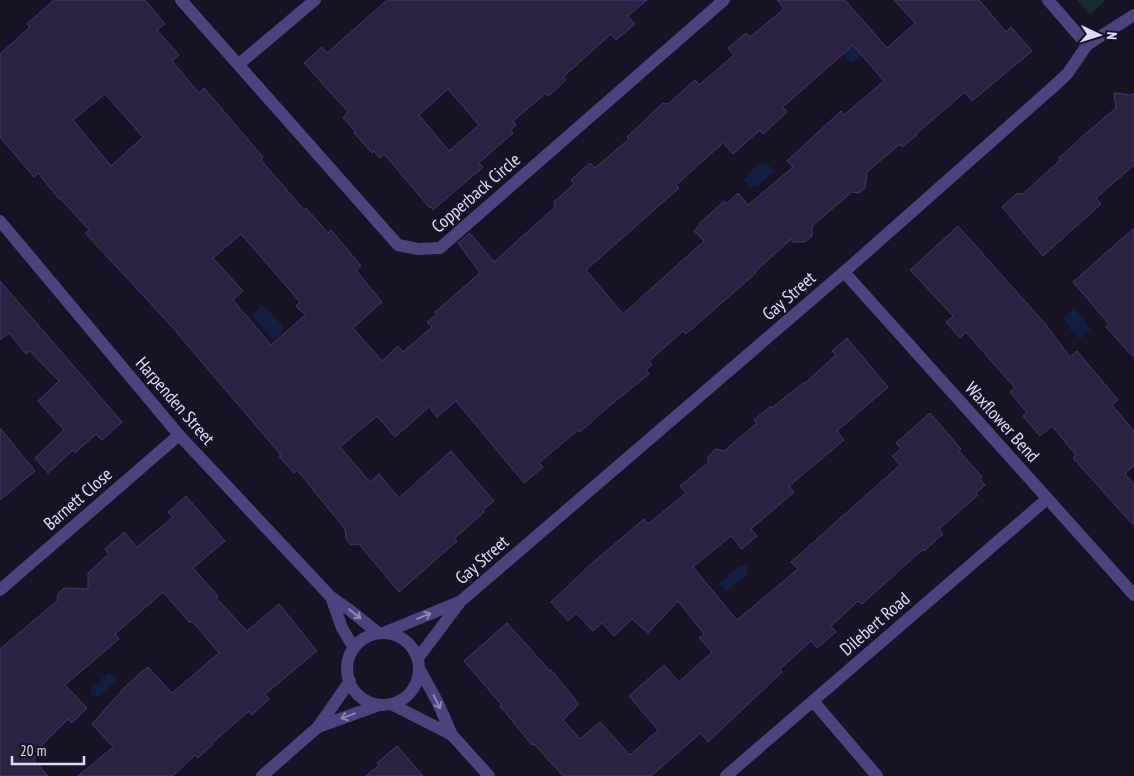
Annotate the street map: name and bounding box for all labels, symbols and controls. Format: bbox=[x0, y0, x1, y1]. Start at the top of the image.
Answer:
north arrow bbox=[1074, 10, 1124, 60]
text: N bbox=[1103, 32, 1121, 40]
street label: Copperback Circle bbox=[426, 148, 525, 238]
street label: Gay Street bbox=[757, 266, 820, 325]
street label: Harpenden Street bbox=[131, 352, 220, 449]
street label: Waxflower Bend bbox=[960, 377, 1045, 467]
street label: Barnett Close bbox=[39, 463, 117, 535]
street label: Gay Street bbox=[450, 530, 513, 589]
street label: Dilebert Road bbox=[835, 587, 914, 660]
one-way arrow bbox=[348, 609, 362, 619]
one-way arrow bbox=[416, 611, 431, 621]
one-way arrow bbox=[433, 694, 442, 709]
one-way arrow bbox=[341, 712, 357, 721]
scale bar bbox=[12, 734, 85, 766]
text: 20 m bbox=[20, 741, 46, 760]

